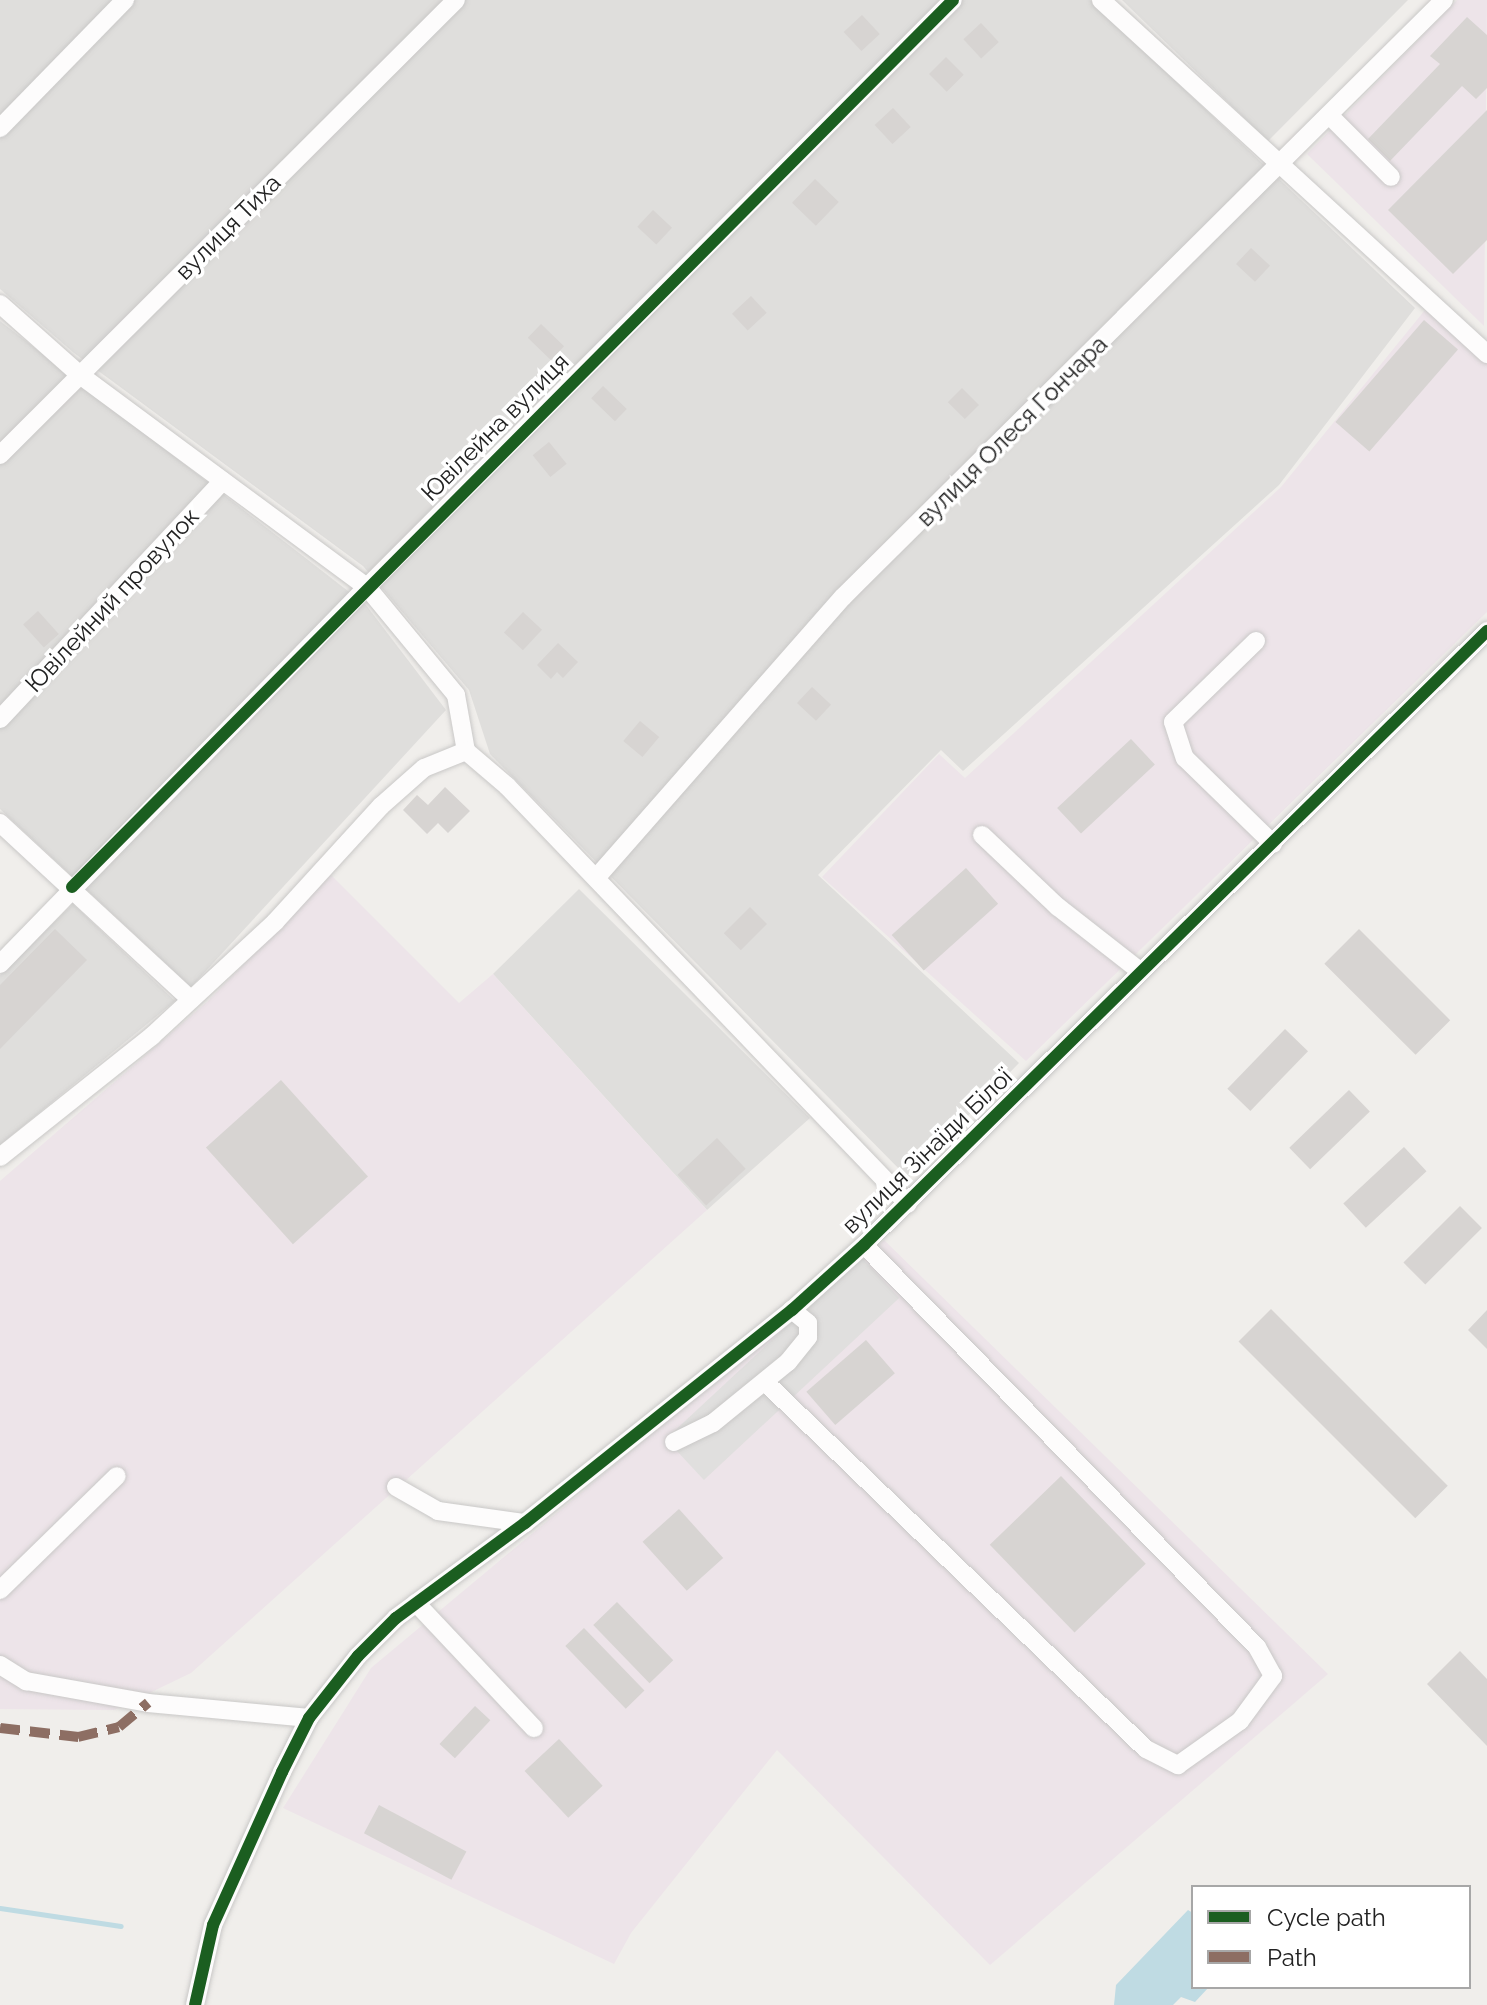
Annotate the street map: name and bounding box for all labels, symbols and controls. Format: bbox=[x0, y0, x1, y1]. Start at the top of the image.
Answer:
street label: вулиця Тиха bbox=[169, 168, 287, 286]
street label: вулиця Олеся Гончара bbox=[911, 330, 1113, 532]
street label: Ювілейна вулиця bbox=[415, 347, 575, 507]
street label: Ювілейний провулок bbox=[19, 502, 205, 698]
street label: вулиця Зінаїди Білої bbox=[836, 1062, 1018, 1240]
legend bbox=[1191, 1885, 1471, 1989]
text: Cycle path bbox=[1267, 1903, 1386, 1932]
text: Path bbox=[1267, 1943, 1317, 1972]

